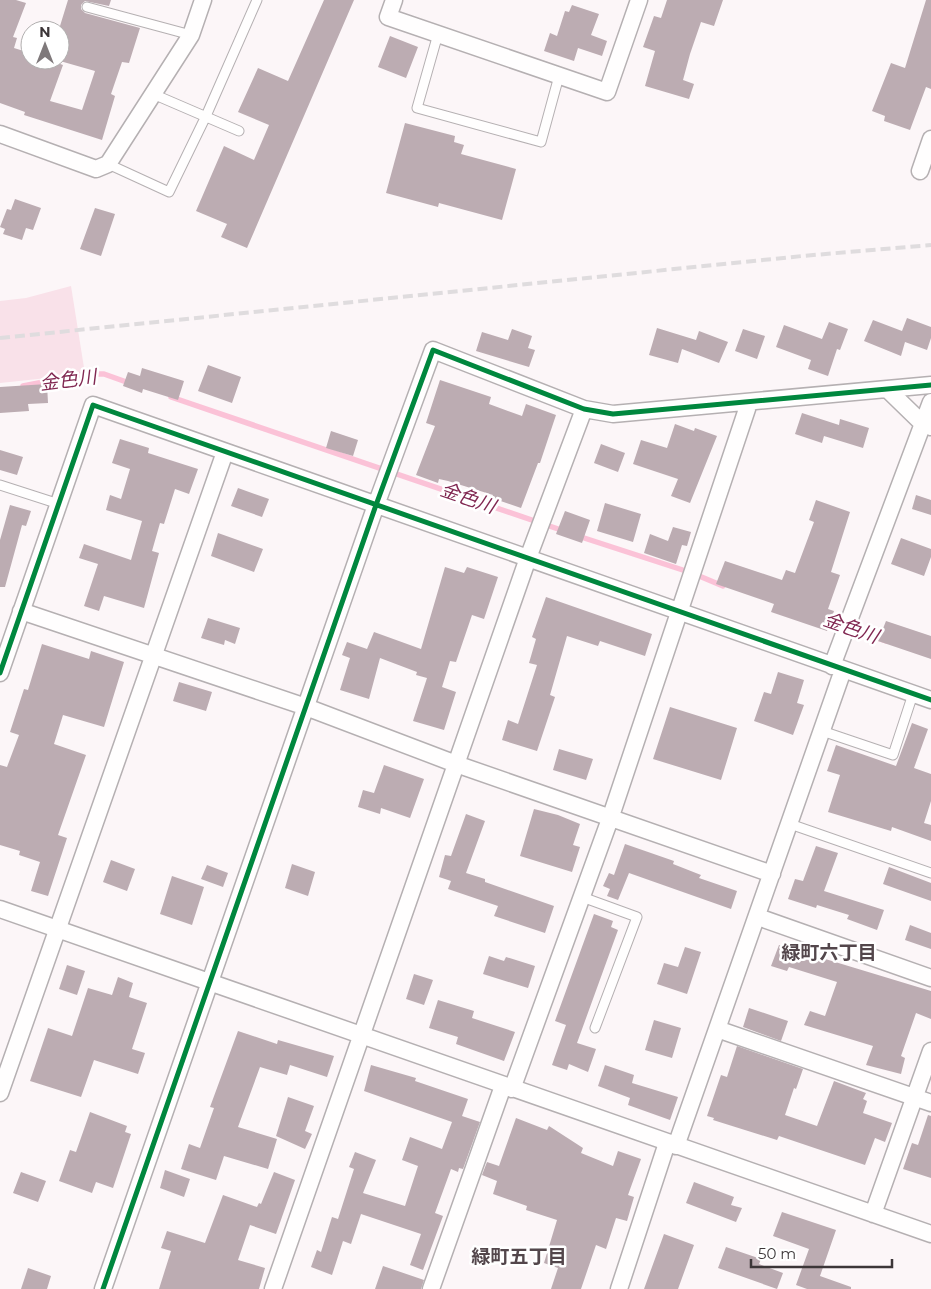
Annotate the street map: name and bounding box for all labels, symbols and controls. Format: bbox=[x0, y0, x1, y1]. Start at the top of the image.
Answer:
north arrow bbox=[20, 20, 70, 70]
text: N bbox=[39, 23, 51, 41]
water label: 金色川 bbox=[38, 365, 100, 395]
water label: 金色川 bbox=[437, 478, 501, 519]
water label: 金色川 bbox=[820, 608, 884, 649]
district label: 緑町六丁目 bbox=[781, 941, 877, 964]
scale bar bbox=[751, 1236, 892, 1268]
text: 50 m bbox=[758, 1244, 796, 1263]
district label: 緑町五丁目 bbox=[471, 1245, 567, 1268]

